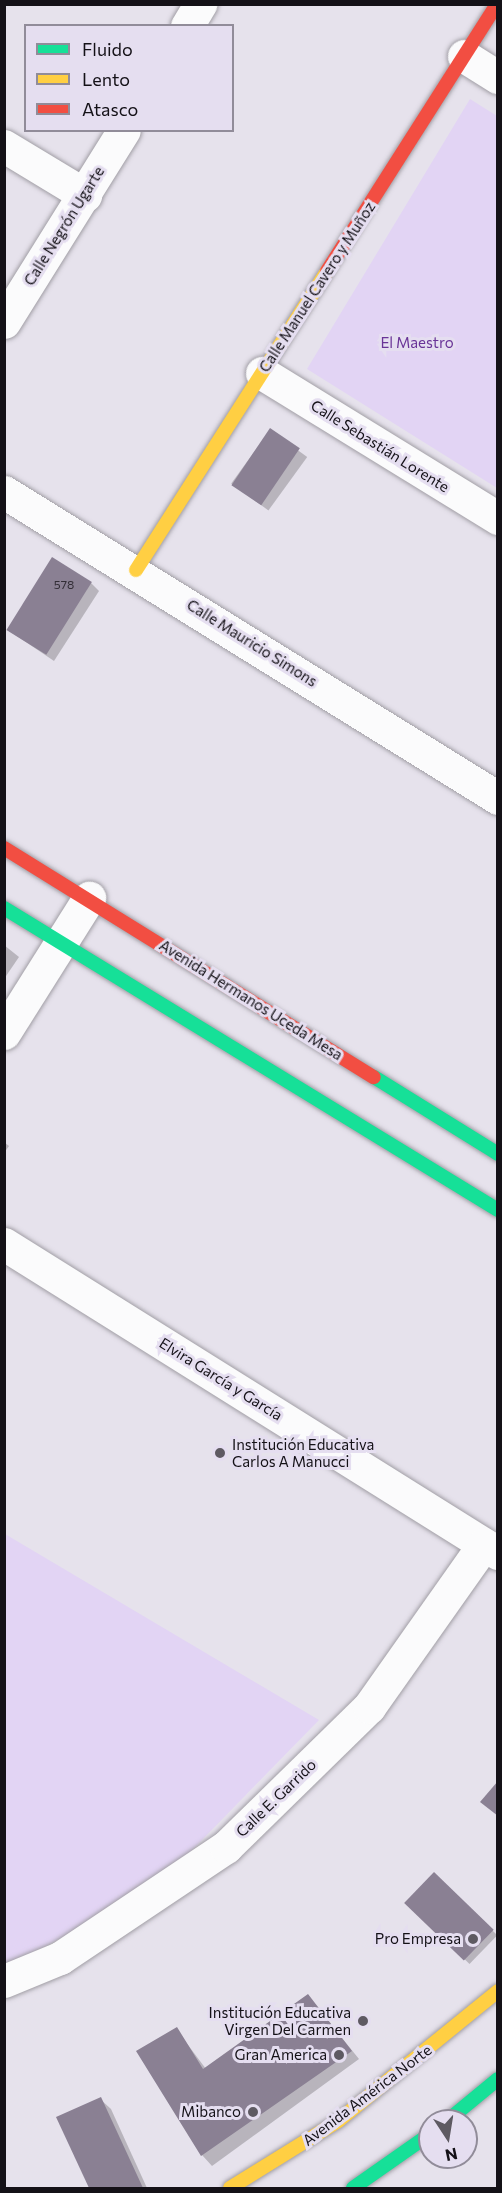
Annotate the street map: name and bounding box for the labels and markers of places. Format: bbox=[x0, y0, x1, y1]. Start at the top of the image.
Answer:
place label: Institución Educativa Carlos A Manucci bbox=[232, 1435, 374, 1470]
marker: Institución Educativa Carlos A Manucci bbox=[213, 1446, 227, 1460]
place label: Pro Empresa bbox=[375, 1930, 461, 1948]
marker: Pro Empresa bbox=[466, 1932, 480, 1946]
place label: Institución Educativa Virgen Del Carmen bbox=[209, 2003, 351, 2038]
marker: Institución Educativa Virgen Del Carmen bbox=[356, 2014, 370, 2028]
place label: Gran America bbox=[234, 2046, 327, 2064]
marker: Gran America bbox=[332, 2048, 346, 2062]
place label: Mibanco bbox=[181, 2103, 241, 2121]
marker: Mibanco bbox=[246, 2105, 260, 2119]

